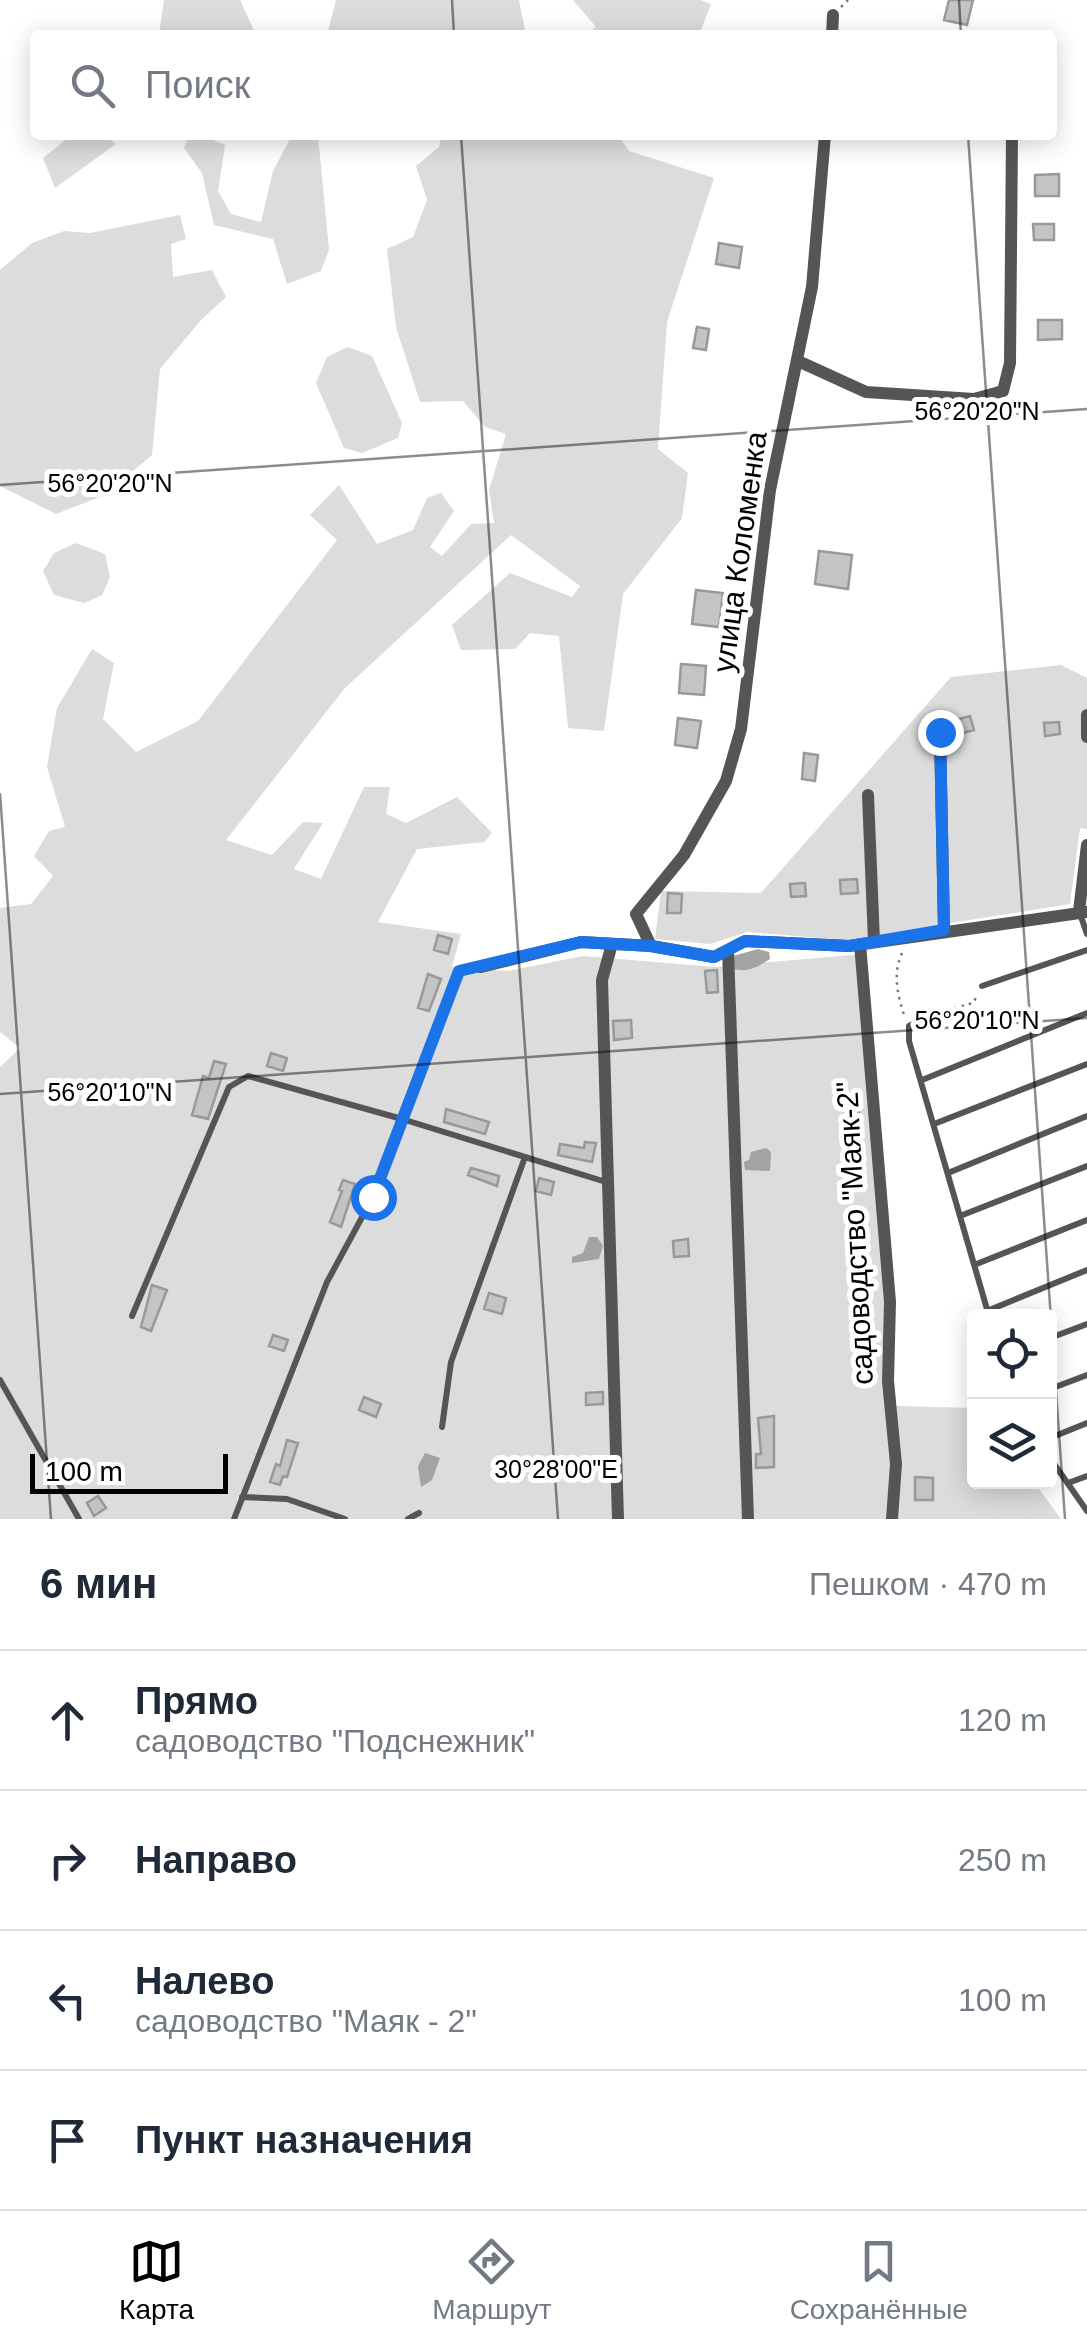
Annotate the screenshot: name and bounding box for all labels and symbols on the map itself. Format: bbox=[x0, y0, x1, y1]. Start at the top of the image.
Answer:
text: 56°20'20"N bbox=[914, 397, 1040, 425]
street label: улица Коломенка bbox=[706, 429, 773, 675]
text: 56°20'20"N bbox=[47, 469, 173, 497]
route end bbox=[918, 710, 964, 756]
text: 56°20'10"N bbox=[914, 1006, 1040, 1034]
text: 56°20'10"N bbox=[47, 1078, 173, 1106]
street label: садоводство "Маяк-2" bbox=[830, 1081, 879, 1386]
route start bbox=[351, 1175, 397, 1221]
scale bar bbox=[30, 1449, 228, 1494]
text: 30°28'00"E bbox=[494, 1455, 618, 1483]

